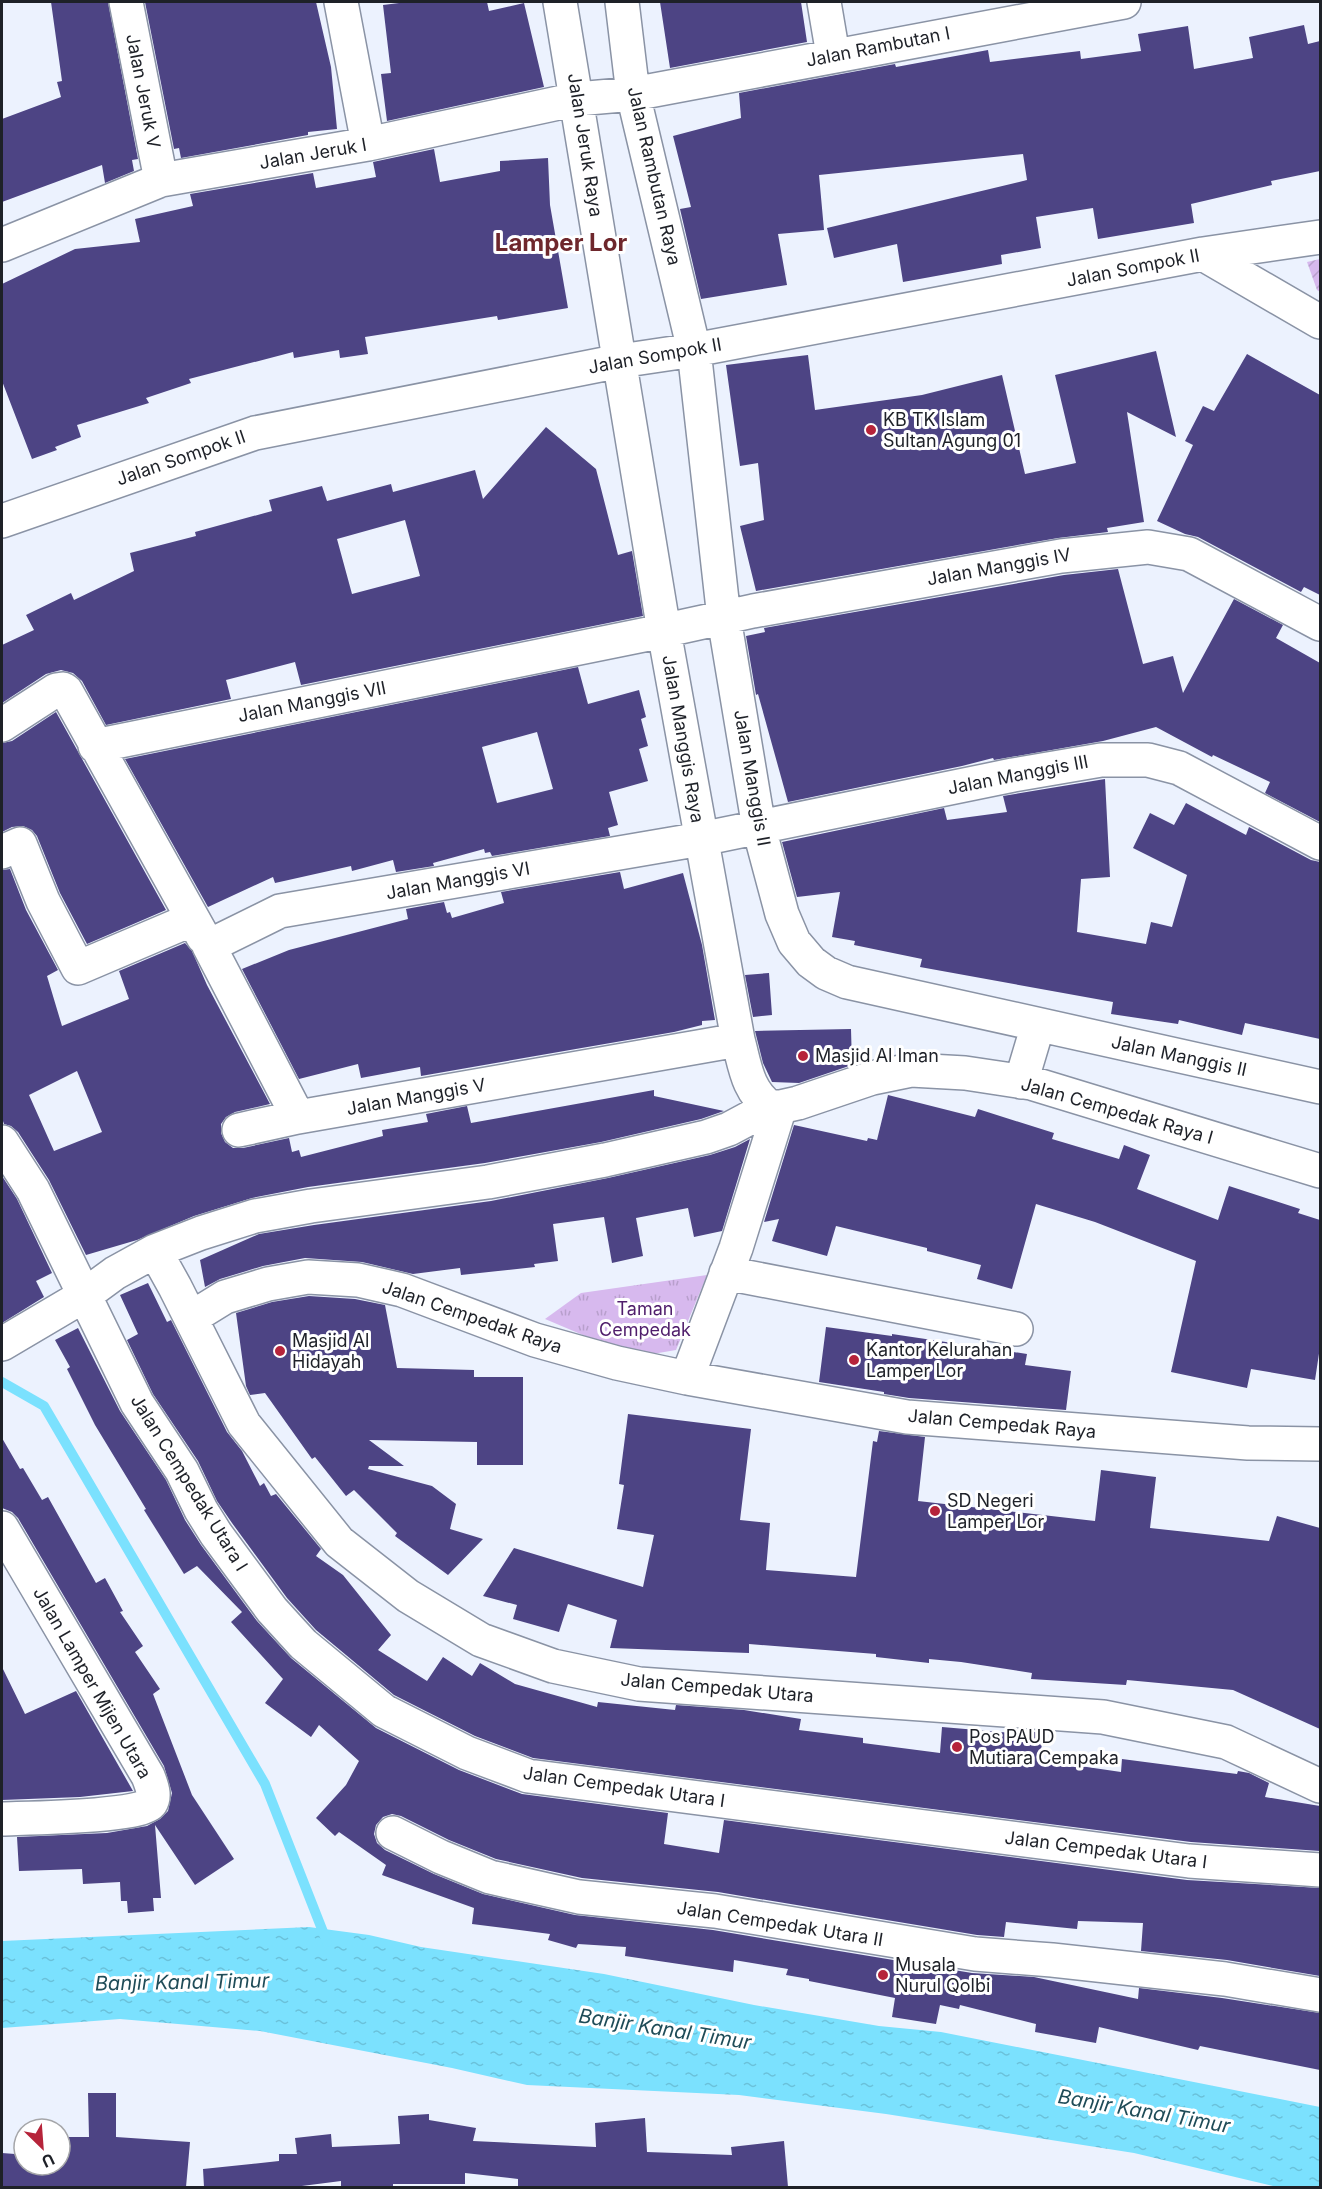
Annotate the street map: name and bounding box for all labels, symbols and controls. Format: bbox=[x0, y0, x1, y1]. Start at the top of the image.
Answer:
street label: Jalan Rambutan I bbox=[804, 22, 952, 71]
street label: Jalan Jeruk V bbox=[122, 32, 165, 150]
street label: Jalan Jeruk Raya bbox=[564, 72, 607, 218]
street label: Jalan Rambutan Raya bbox=[624, 84, 685, 267]
street label: Jalan Jeruk I bbox=[258, 134, 368, 173]
district label: Lamper Lor bbox=[495, 228, 627, 257]
street label: Jalan Sompok II bbox=[1065, 244, 1201, 291]
street label: Jalan Sompok II bbox=[587, 333, 723, 378]
place label: KB TK Islam Sultan Agung 01 bbox=[883, 409, 1021, 451]
marker: KB TK Islam Sultan Agung 01 bbox=[864, 423, 878, 437]
street label: Jalan Sompok II bbox=[114, 426, 248, 489]
street label: Jalan Manggis IV bbox=[925, 544, 1073, 590]
street label: Jalan Manggis Raya bbox=[658, 653, 709, 824]
street label: Jalan Manggis VII bbox=[236, 677, 388, 726]
street label: Jalan Manggis II bbox=[730, 708, 775, 848]
street label: Jalan Manggis III bbox=[946, 751, 1090, 798]
street label: Jalan Manggis VI bbox=[384, 858, 532, 904]
street label: Jalan Manggis II bbox=[1109, 1031, 1249, 1080]
place label: Masjid Al Iman bbox=[815, 1045, 939, 1066]
marker: Masjid Al Iman bbox=[796, 1049, 810, 1063]
street label: Jalan Cempedak Raya I bbox=[1019, 1073, 1216, 1148]
street label: Jalan Manggis V bbox=[345, 1074, 487, 1119]
street label: Jalan Cempedak Raya bbox=[379, 1276, 565, 1357]
park label: Taman Cempedak bbox=[599, 1298, 691, 1340]
place label: Masjid Al Hidayah bbox=[292, 1330, 369, 1372]
place label: Kantor Kelurahan Lamper Lor bbox=[866, 1339, 1012, 1381]
marker: Masjid Al Hidayah bbox=[273, 1344, 287, 1358]
marker: Kantor Kelurahan Lamper Lor bbox=[847, 1353, 861, 1367]
street label: Jalan Cempedak Utara I bbox=[127, 1391, 252, 1575]
street label: Jalan Cempedak Raya bbox=[907, 1405, 1097, 1442]
place label: SD Negeri Lamper Lor bbox=[947, 1490, 1044, 1532]
marker: SD Negeri Lamper Lor bbox=[928, 1504, 942, 1518]
street label: Jalan Lamper Mijen Utara bbox=[29, 1583, 156, 1782]
street label: Jalan Cempedak Utara bbox=[620, 1669, 815, 1706]
place label: Pos PAUD Mutiara Cempaka bbox=[969, 1726, 1119, 1768]
marker: Pos PAUD Mutiara Cempaka bbox=[950, 1740, 964, 1754]
street label: Jalan Cempedak Utara I bbox=[522, 1762, 726, 1811]
street label: Jalan Cempedak Utara I bbox=[1004, 1827, 1208, 1872]
street label: Jalan Cempedak Utara II bbox=[675, 1897, 885, 1950]
place label: Musala Nurul Qolbi bbox=[895, 1954, 990, 1996]
water label: Banjir Kanal Timur bbox=[95, 1968, 270, 1996]
marker: Musala Nurul Qolbi bbox=[876, 1968, 890, 1982]
water label: Banjir Kanal Timur bbox=[577, 2004, 753, 2055]
water label: Banjir Kanal Timur bbox=[1056, 2084, 1232, 2138]
north arrow bbox=[12, 2117, 72, 2177]
text: U bbox=[39, 2149, 58, 2172]

